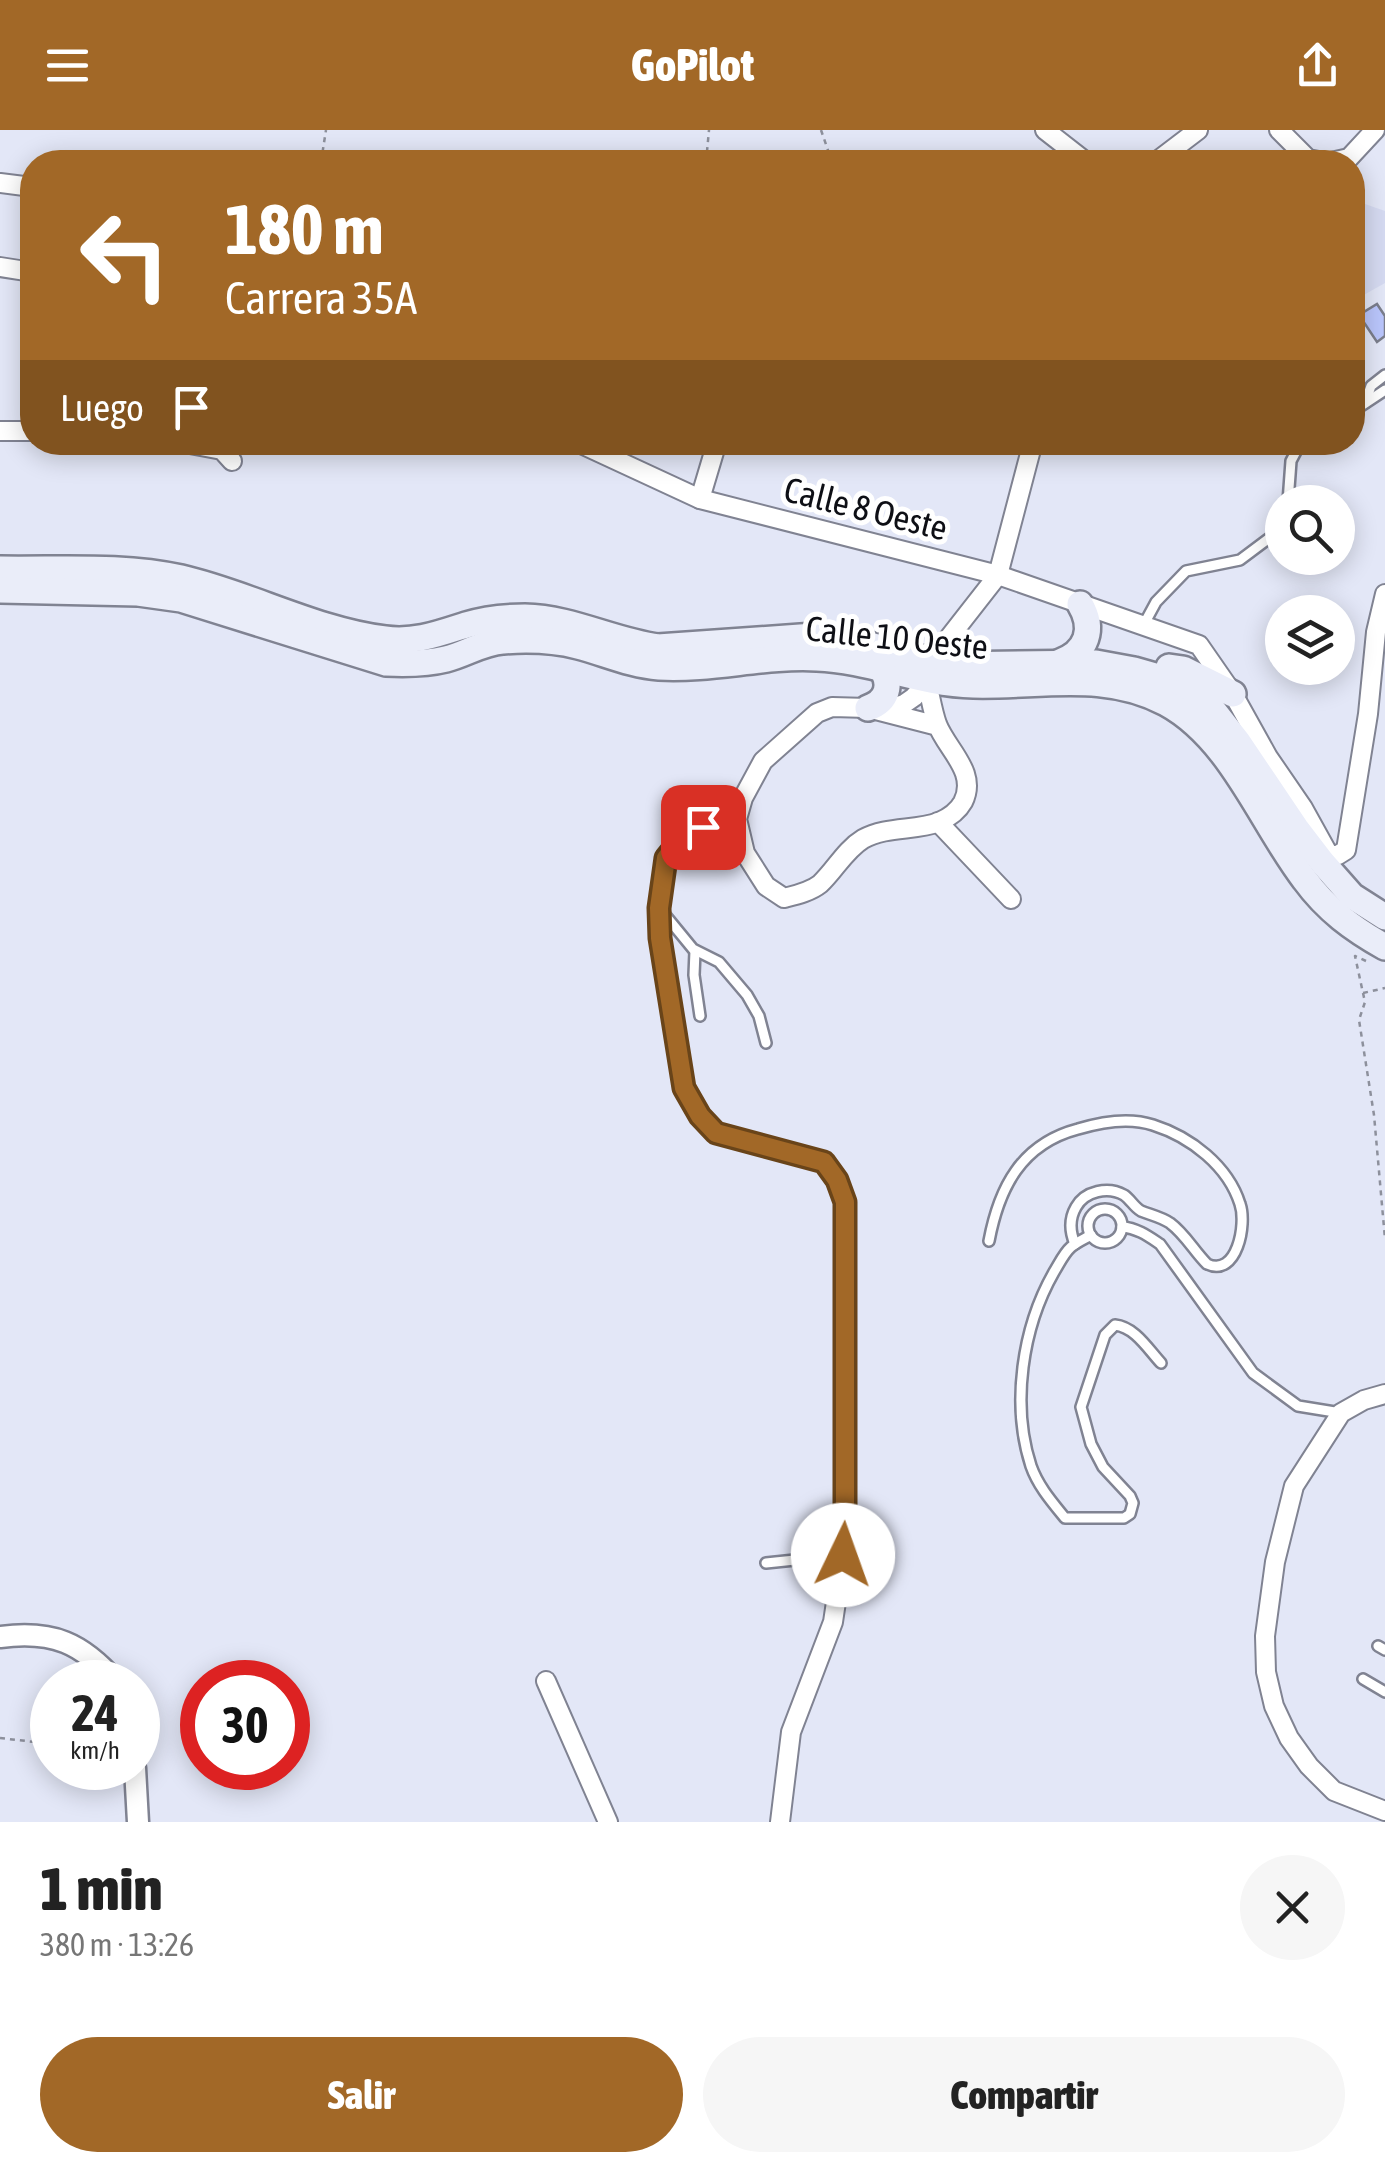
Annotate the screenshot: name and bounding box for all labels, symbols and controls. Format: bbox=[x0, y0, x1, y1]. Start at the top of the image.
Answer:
icon: menu bbox=[40, 38, 95, 93]
icon: share bbox=[1290, 38, 1345, 93]
text: GoPilot bbox=[631, 39, 754, 91]
text: 180 m bbox=[225, 189, 384, 269]
icon: left bbox=[60, 190, 190, 320]
text: Carrera 35A bbox=[225, 272, 417, 324]
icon: arrive bbox=[164, 380, 219, 435]
text: Luego bbox=[60, 386, 144, 429]
street label: Calle 8 Oeste bbox=[780, 468, 952, 548]
map controls bbox=[1265, 485, 1355, 685]
button: search bbox=[1265, 485, 1355, 575]
button: layers bbox=[1265, 595, 1355, 685]
street label: Calle 10 Oeste bbox=[804, 608, 990, 666]
pin bbox=[661, 785, 746, 870]
icon: arrive bbox=[676, 800, 731, 855]
position arrow bbox=[791, 1503, 895, 1607]
speed limit sign: 30 bbox=[180, 1660, 310, 1790]
text: 24 bbox=[71, 1684, 118, 1742]
text: km/h bbox=[70, 1736, 120, 1764]
text: 1 min bbox=[40, 1854, 163, 1923]
button: close bbox=[1240, 1855, 1345, 1960]
text: 380 m · 13:26 bbox=[40, 1926, 194, 1963]
button: Salir bbox=[40, 2037, 683, 2152]
button: Compartir bbox=[703, 2037, 1345, 2152]

